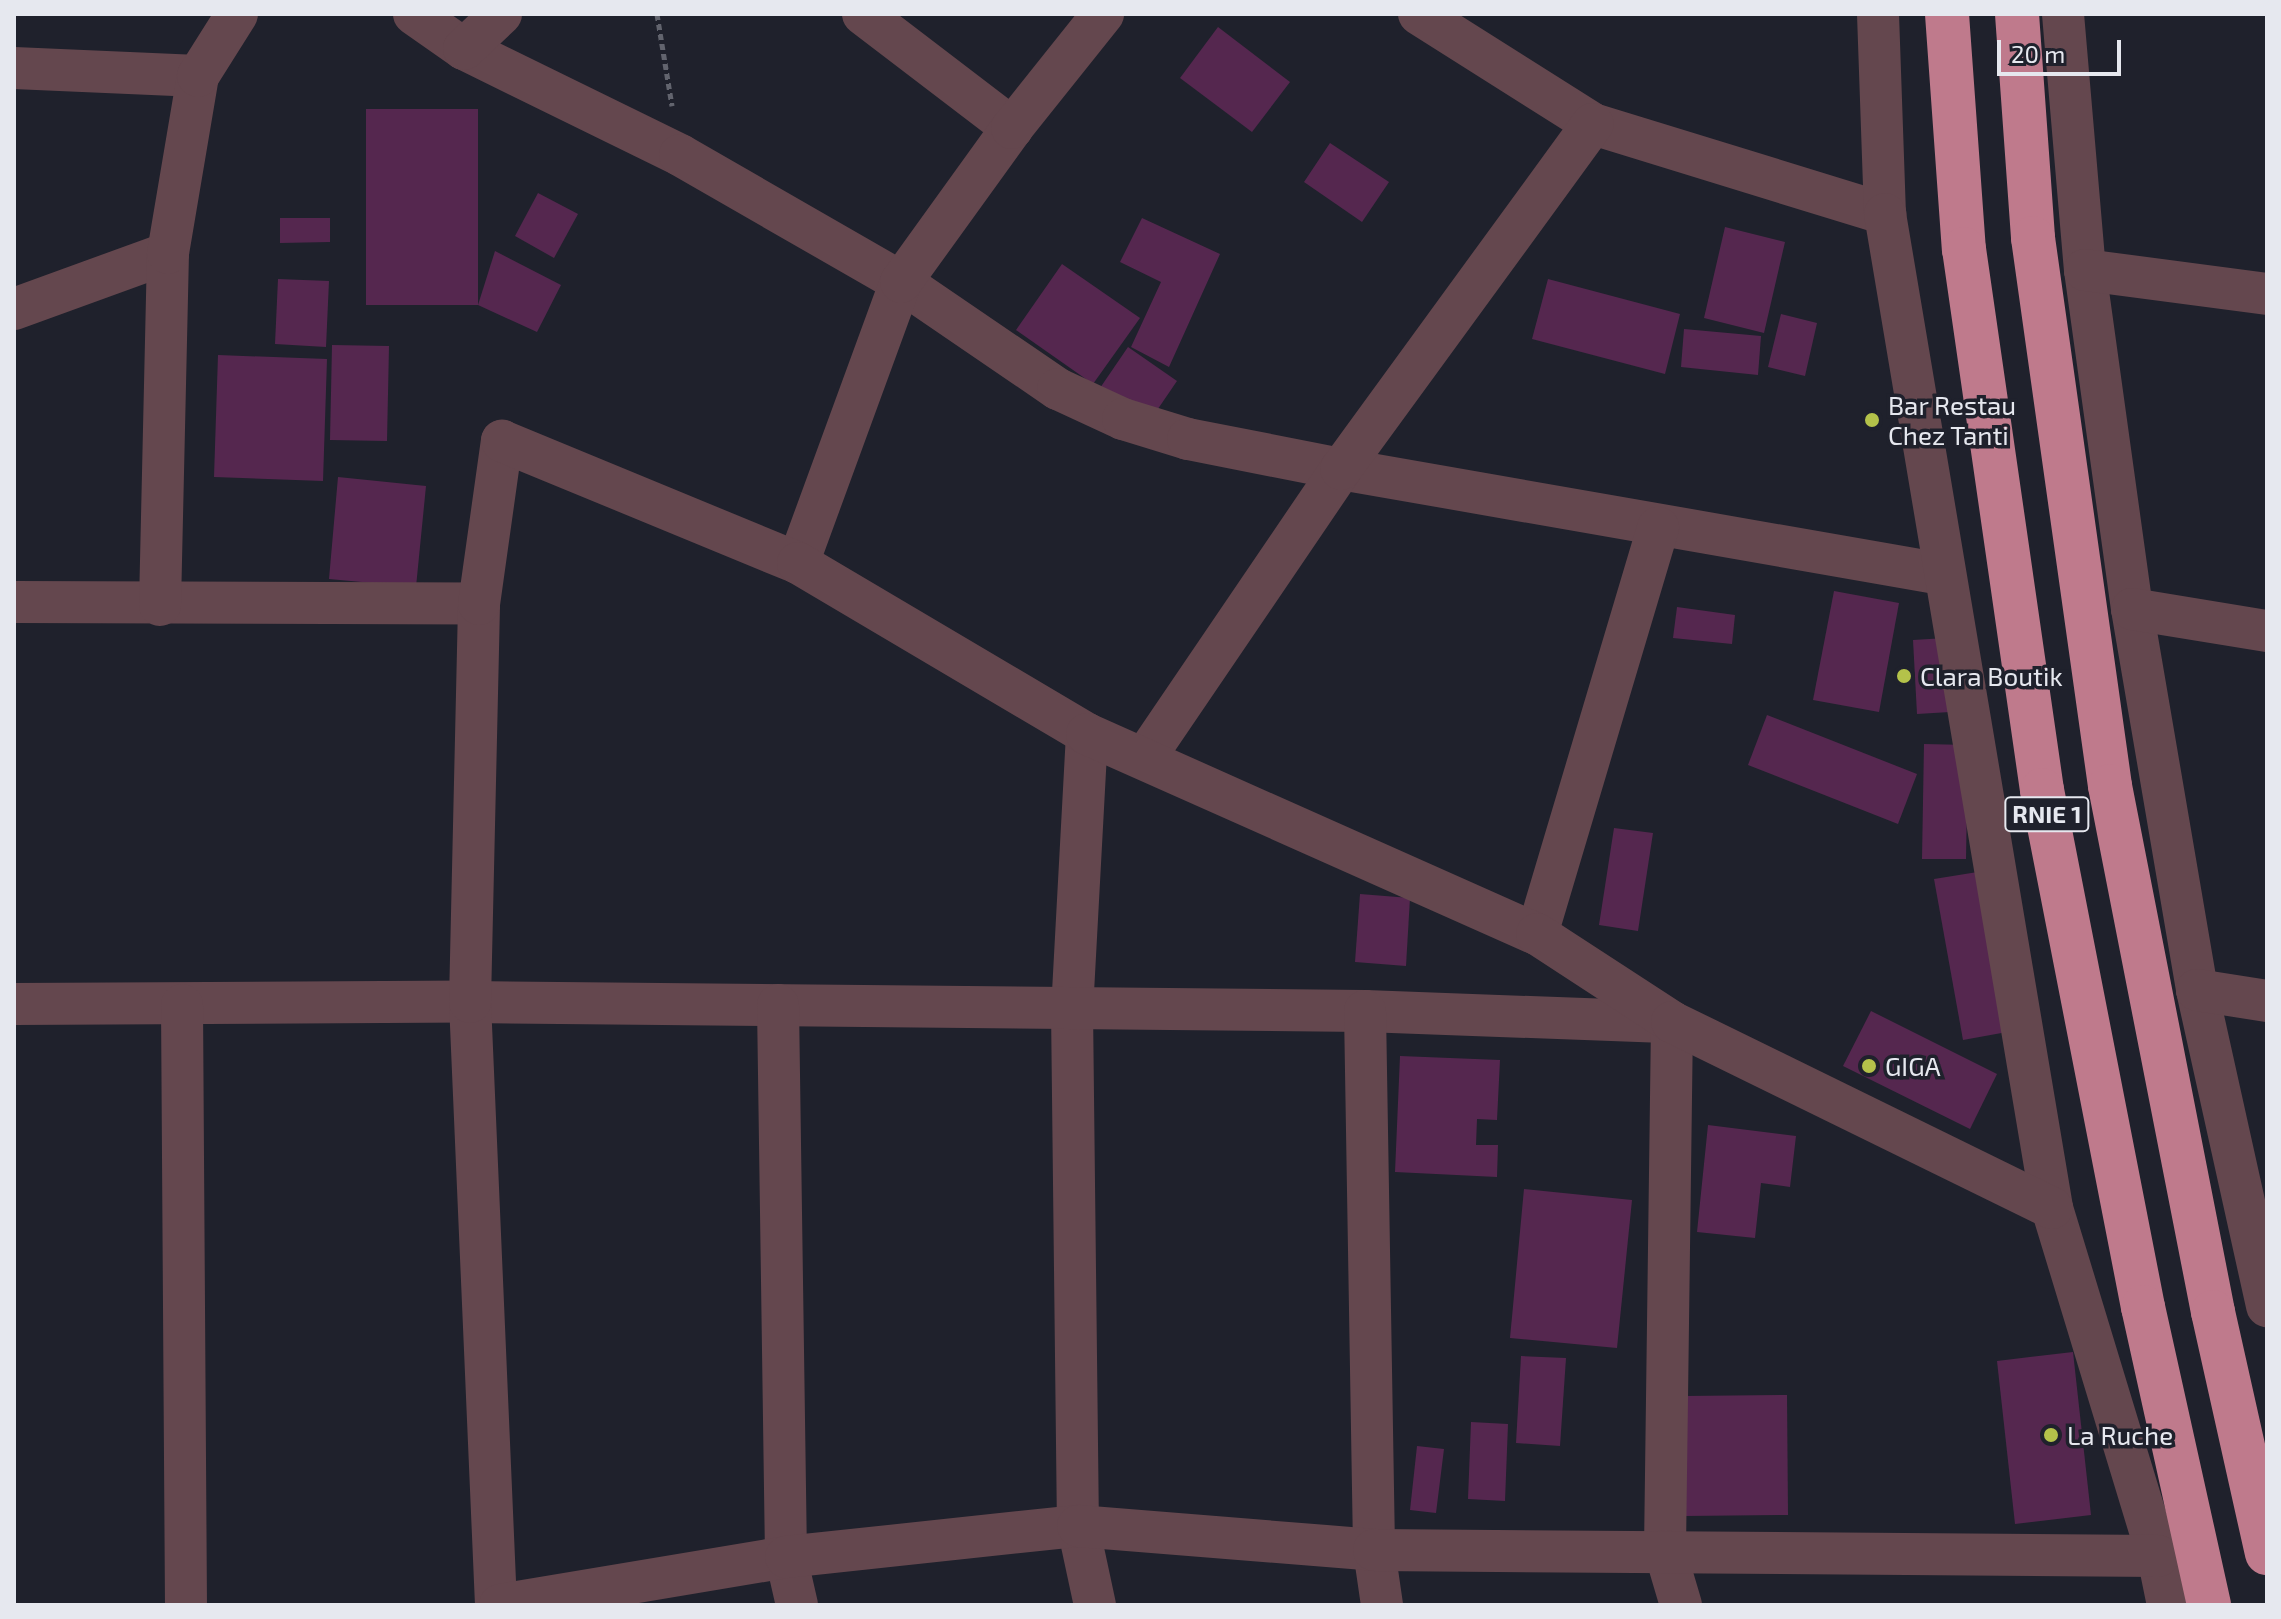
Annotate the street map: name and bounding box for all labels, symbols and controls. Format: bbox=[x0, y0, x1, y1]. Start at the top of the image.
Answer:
scale bar bbox=[2001, 24, 2125, 74]
text: 20 m bbox=[2011, 39, 2065, 68]
place label: Bar Restau Chez Tanti bbox=[1888, 389, 2017, 450]
marker: Bar Restau Chez Tanti bbox=[1863, 411, 1881, 429]
place label: Clara Boutik bbox=[1920, 660, 2063, 692]
marker: Clara Boutik bbox=[1895, 667, 1913, 685]
road number: RNIE 1 bbox=[2003, 794, 2091, 834]
place label: GIGA bbox=[1885, 1050, 1941, 1082]
marker: GIGA bbox=[1860, 1057, 1878, 1075]
place label: La Ruche bbox=[2067, 1419, 2173, 1451]
marker: La Ruche bbox=[2042, 1426, 2060, 1444]

